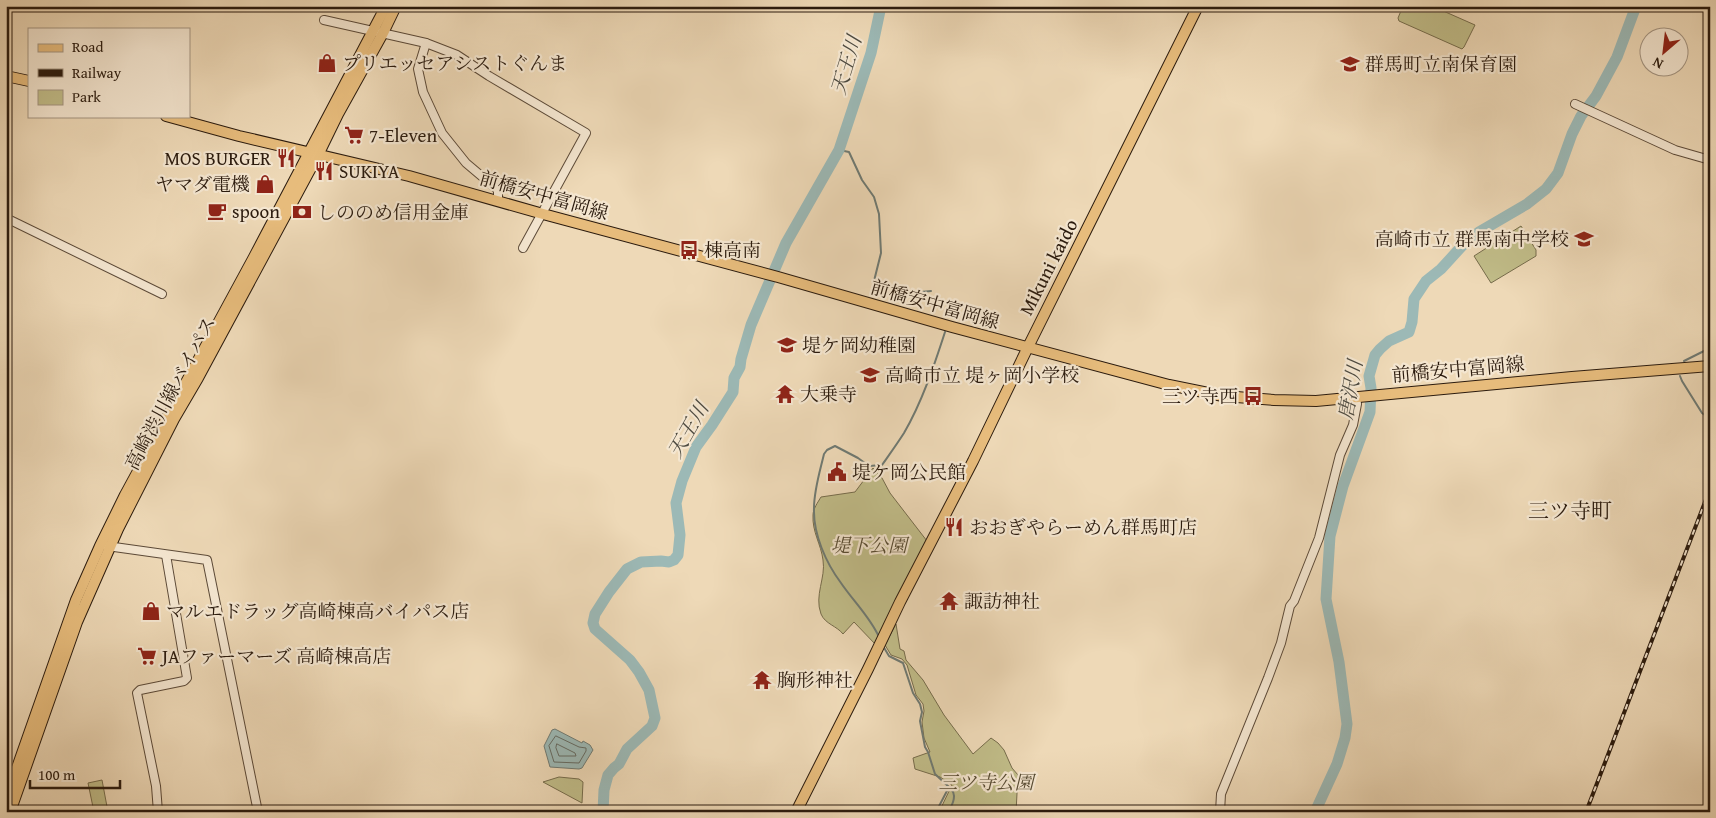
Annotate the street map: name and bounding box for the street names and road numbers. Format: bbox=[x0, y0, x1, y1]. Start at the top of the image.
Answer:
street label: 前橋安中富岡線 bbox=[476, 163, 612, 227]
street label: Mikuni kaido bbox=[1012, 214, 1084, 320]
street label: 前橋安中富岡線 bbox=[867, 272, 1003, 336]
street label: 高崎渋川線バイパス bbox=[118, 311, 222, 475]
street label: 前橋安中富岡線 bbox=[1391, 349, 1525, 389]

